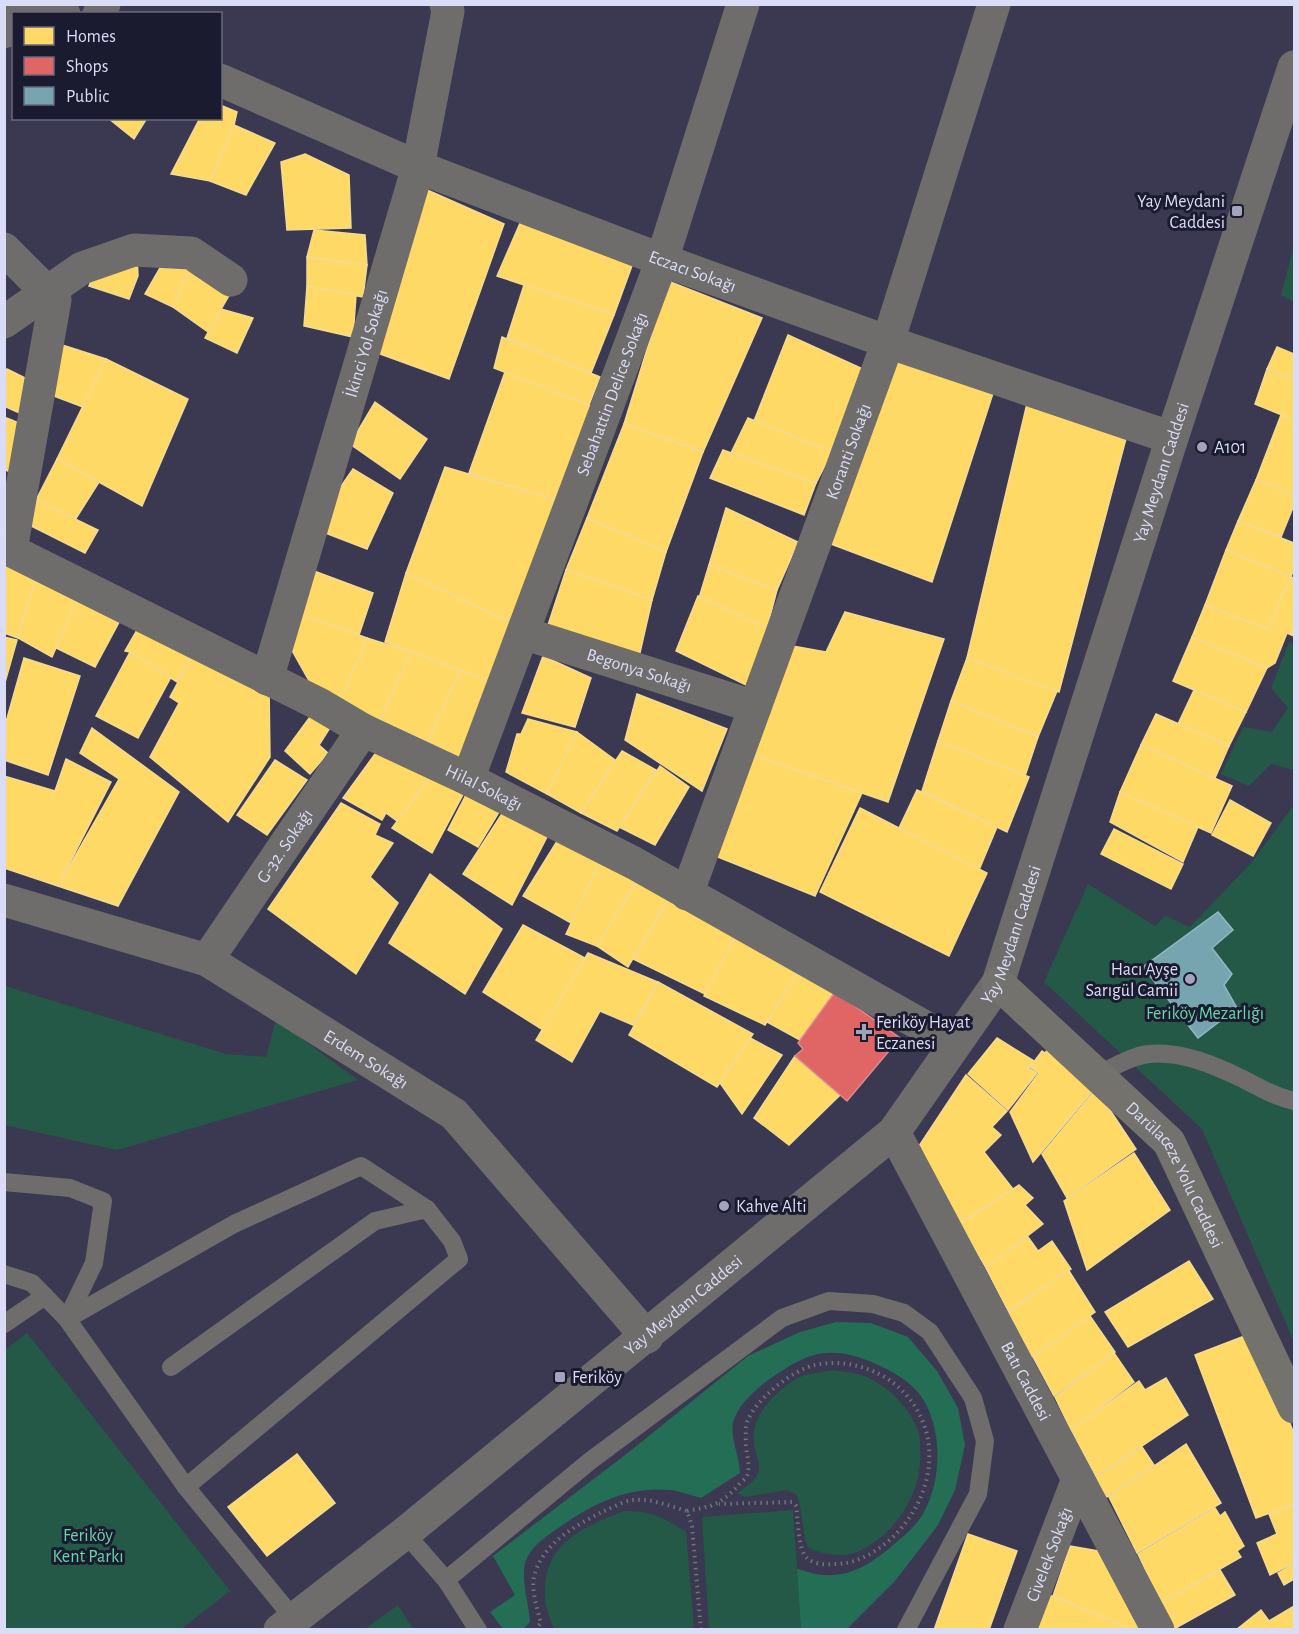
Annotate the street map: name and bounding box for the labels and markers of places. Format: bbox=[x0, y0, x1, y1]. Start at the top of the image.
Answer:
place label: Yay Meydani Caddesi bbox=[1137, 193, 1225, 232]
marker: Yay Meydani Caddesi bbox=[1230, 204, 1244, 218]
place label: A101 bbox=[1214, 439, 1246, 457]
marker: A101 bbox=[1195, 440, 1209, 454]
place label: Hacı Ayşe Sarıgül Camii bbox=[1086, 961, 1178, 1000]
marker: Hacı Ayşe Sarıgül Camii bbox=[1183, 972, 1197, 986]
place label: Feriköy Hayat Eczanesi bbox=[876, 1014, 971, 1053]
marker: Feriköy Hayat Eczanesi bbox=[857, 1025, 871, 1039]
place label: Kahve Alti bbox=[736, 1198, 807, 1216]
marker: Kahve Alti bbox=[717, 1199, 731, 1213]
place label: Feriköy bbox=[572, 1369, 622, 1387]
marker: Feriköy bbox=[553, 1370, 567, 1384]

